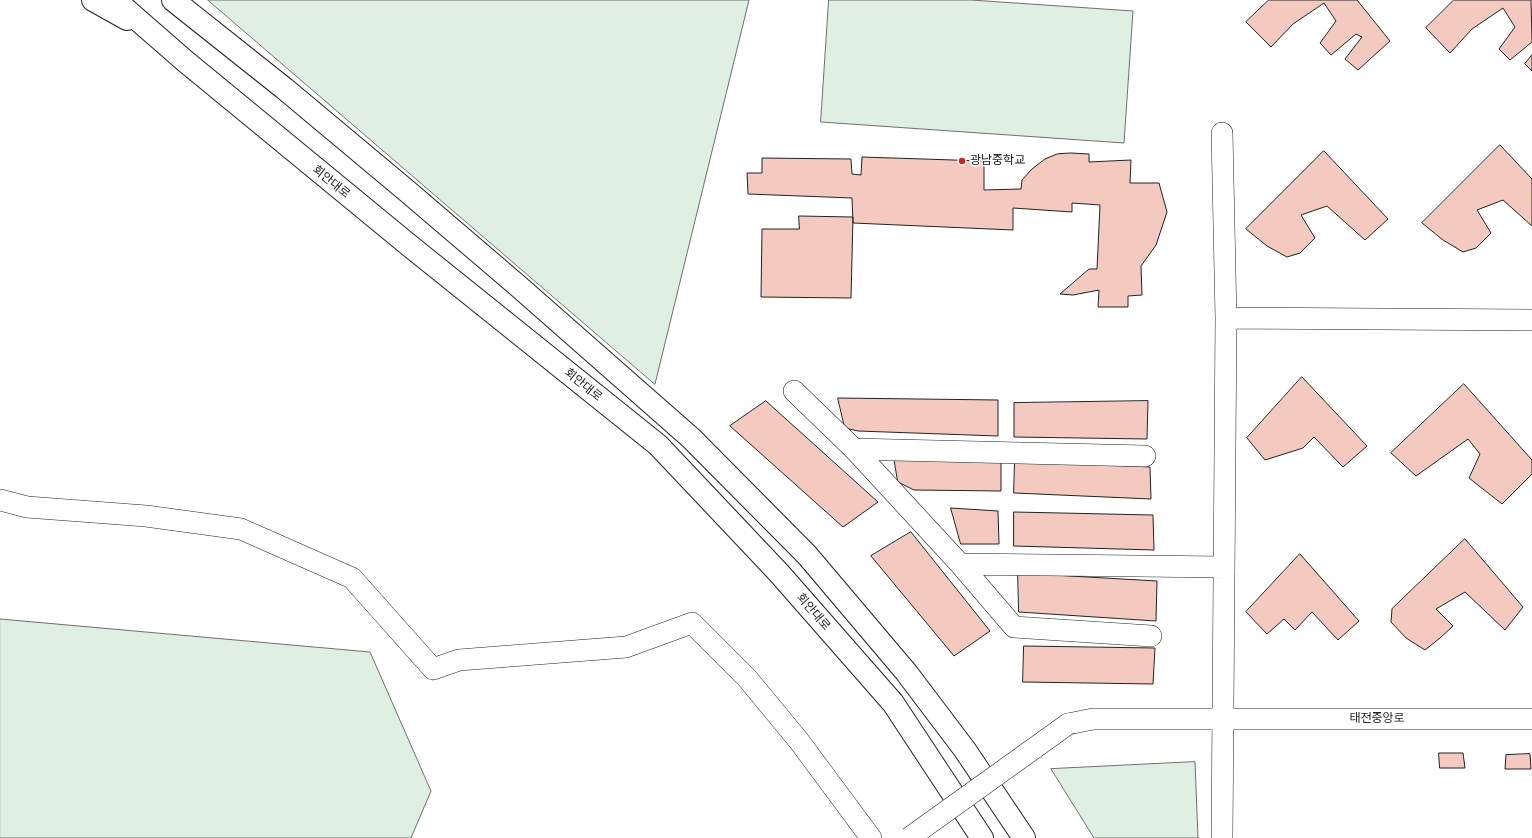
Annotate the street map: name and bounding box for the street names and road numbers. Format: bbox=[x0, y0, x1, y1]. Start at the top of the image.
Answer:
street label: 회안대로 bbox=[309, 163, 353, 201]
street label: 회안대로 bbox=[561, 366, 605, 404]
street label: 회안대로 bbox=[793, 591, 833, 633]
street label: 태전중앙로 bbox=[1349, 712, 1405, 726]

